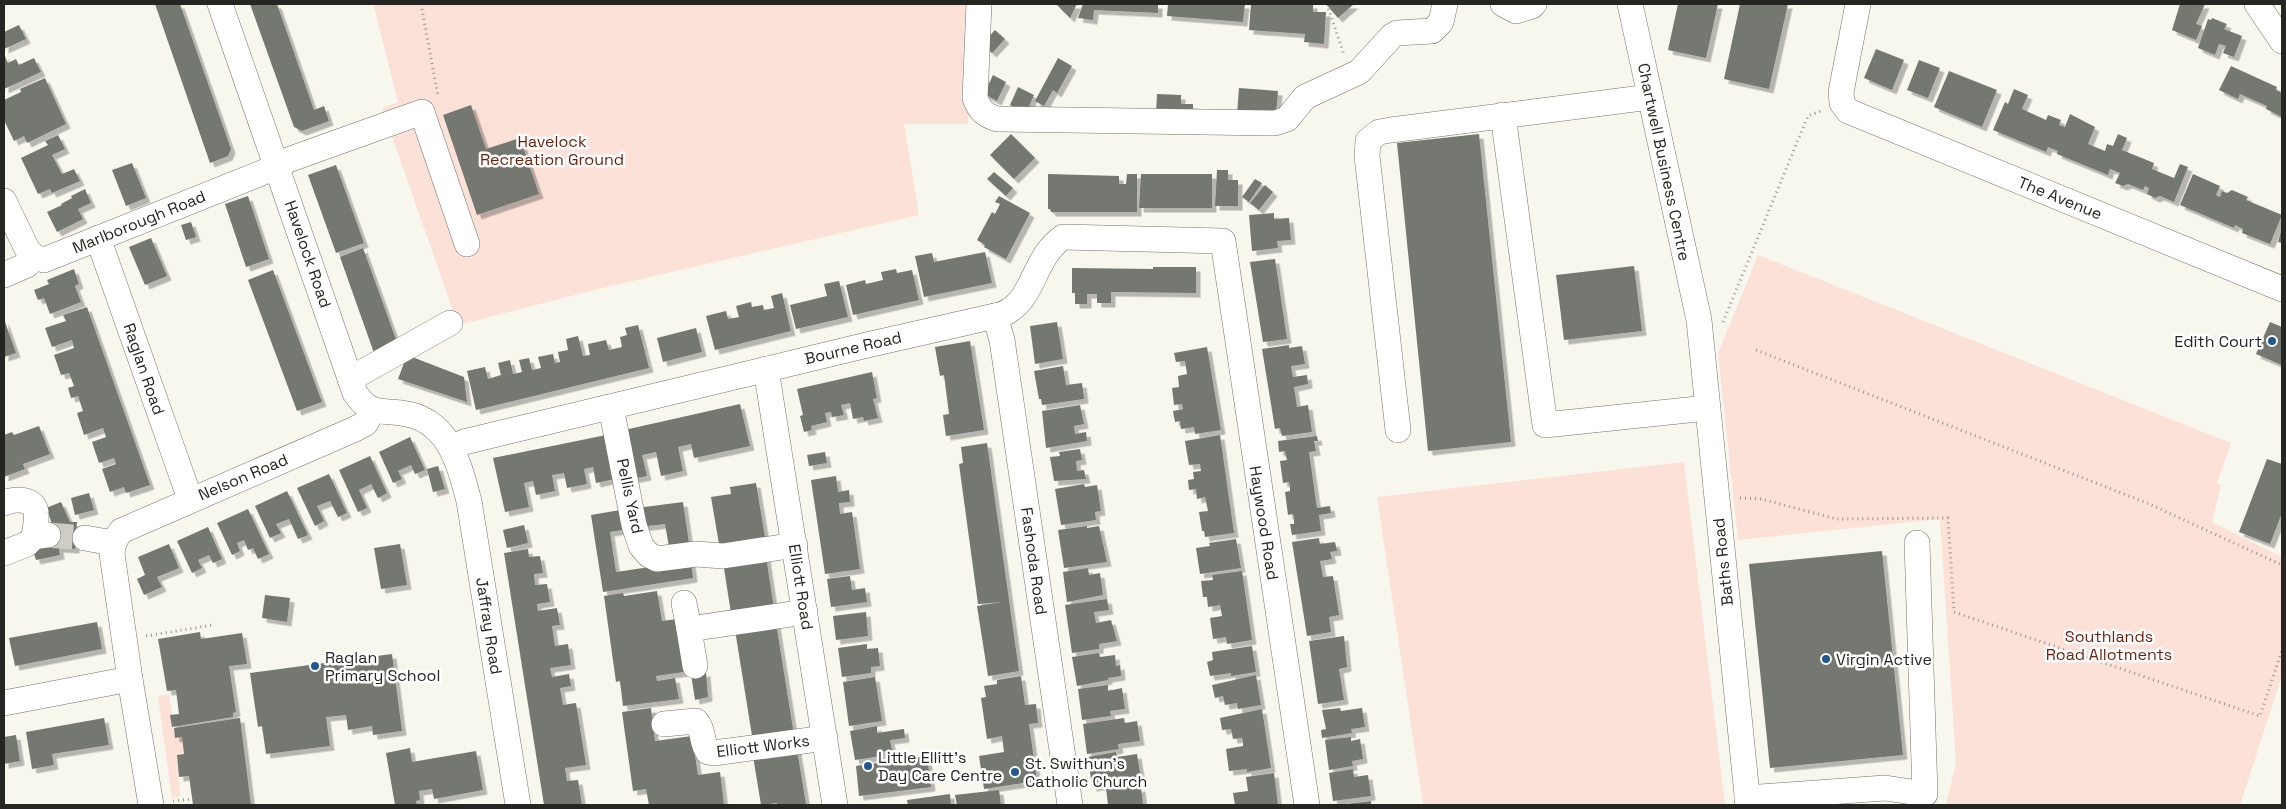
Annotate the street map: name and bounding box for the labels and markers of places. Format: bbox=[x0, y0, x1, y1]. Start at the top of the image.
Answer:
place label: Edith Court bbox=[2174, 331, 2262, 352]
marker: Edith Court bbox=[2266, 335, 2278, 347]
place label: Raglan Primary School bbox=[325, 647, 440, 686]
place label: Virgin Active bbox=[1836, 649, 1932, 670]
marker: Virgin Active bbox=[1820, 653, 1832, 665]
marker: Raglan Primary School bbox=[309, 660, 321, 672]
place label: Little Ellitt's Day Care Centre bbox=[878, 747, 1002, 786]
place label: St. Swithun's Catholic Church bbox=[1025, 753, 1147, 792]
marker: Little Ellitt's Day Care Centre bbox=[862, 760, 874, 772]
marker: St. Swithun's Catholic Church bbox=[1009, 766, 1021, 778]

